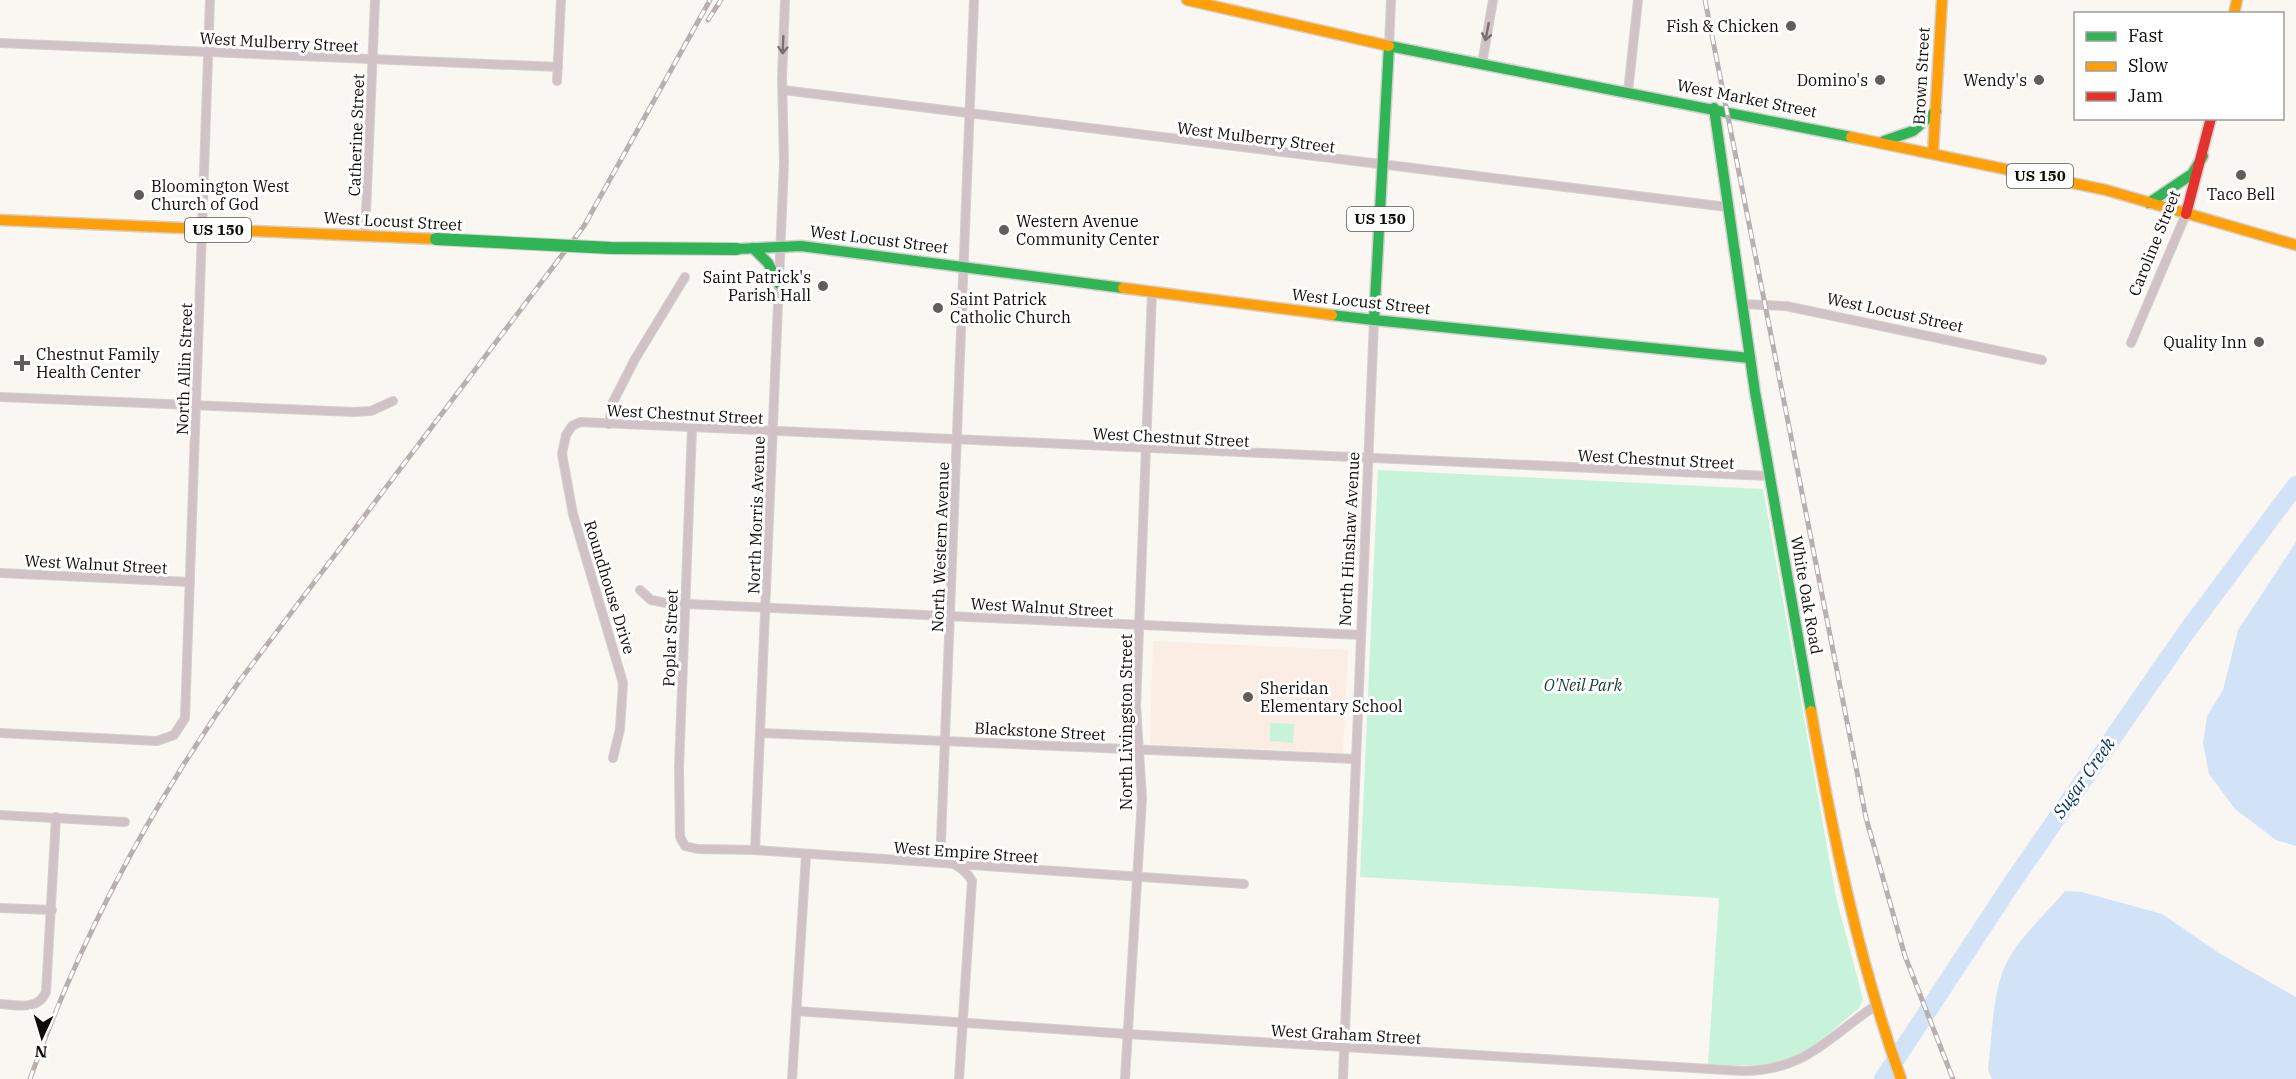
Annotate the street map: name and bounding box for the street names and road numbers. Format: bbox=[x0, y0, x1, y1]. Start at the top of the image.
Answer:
street label: Brown Street bbox=[1908, 26, 1934, 125]
street label: West Mulberry Street bbox=[199, 28, 359, 56]
street label: Catherine Street bbox=[344, 73, 368, 197]
street label: West Market Street bbox=[1675, 75, 1819, 121]
street label: West Mulberry Street bbox=[1176, 117, 1337, 157]
road number: US 150 bbox=[2007, 164, 2073, 188]
street label: Caroline Street bbox=[2124, 187, 2184, 299]
street label: West Locust Street bbox=[323, 207, 463, 235]
road number: US 150 bbox=[1347, 207, 1413, 231]
road number: US 150 bbox=[185, 218, 251, 242]
street label: West Locust Street bbox=[809, 221, 950, 257]
street label: West Locust Street bbox=[1291, 284, 1432, 318]
street label: West Locust Street bbox=[1825, 288, 1966, 336]
street label: North Allin Street bbox=[172, 302, 196, 435]
street label: West Chestnut Street bbox=[606, 400, 764, 428]
street label: West Chestnut Street bbox=[1092, 423, 1250, 451]
street label: North Morris Avenue bbox=[743, 436, 769, 594]
street label: West Chestnut Street bbox=[1577, 445, 1735, 473]
street label: North Hinshaw Avenue bbox=[1334, 451, 1364, 627]
street label: North Western Avenue bbox=[927, 461, 953, 633]
street label: Roundhouse Drive bbox=[580, 518, 640, 656]
street label: White Oak Road bbox=[1787, 534, 1827, 656]
street label: West Walnut Street bbox=[24, 550, 168, 578]
street label: Poplar Street bbox=[658, 588, 682, 687]
street label: West Walnut Street bbox=[970, 593, 1114, 621]
street label: North Livingston Street bbox=[1116, 634, 1136, 810]
street label: Blackstone Street bbox=[974, 718, 1107, 744]
street label: West Empire Street bbox=[893, 837, 1039, 867]
street label: West Graham Street bbox=[1270, 1020, 1422, 1048]

